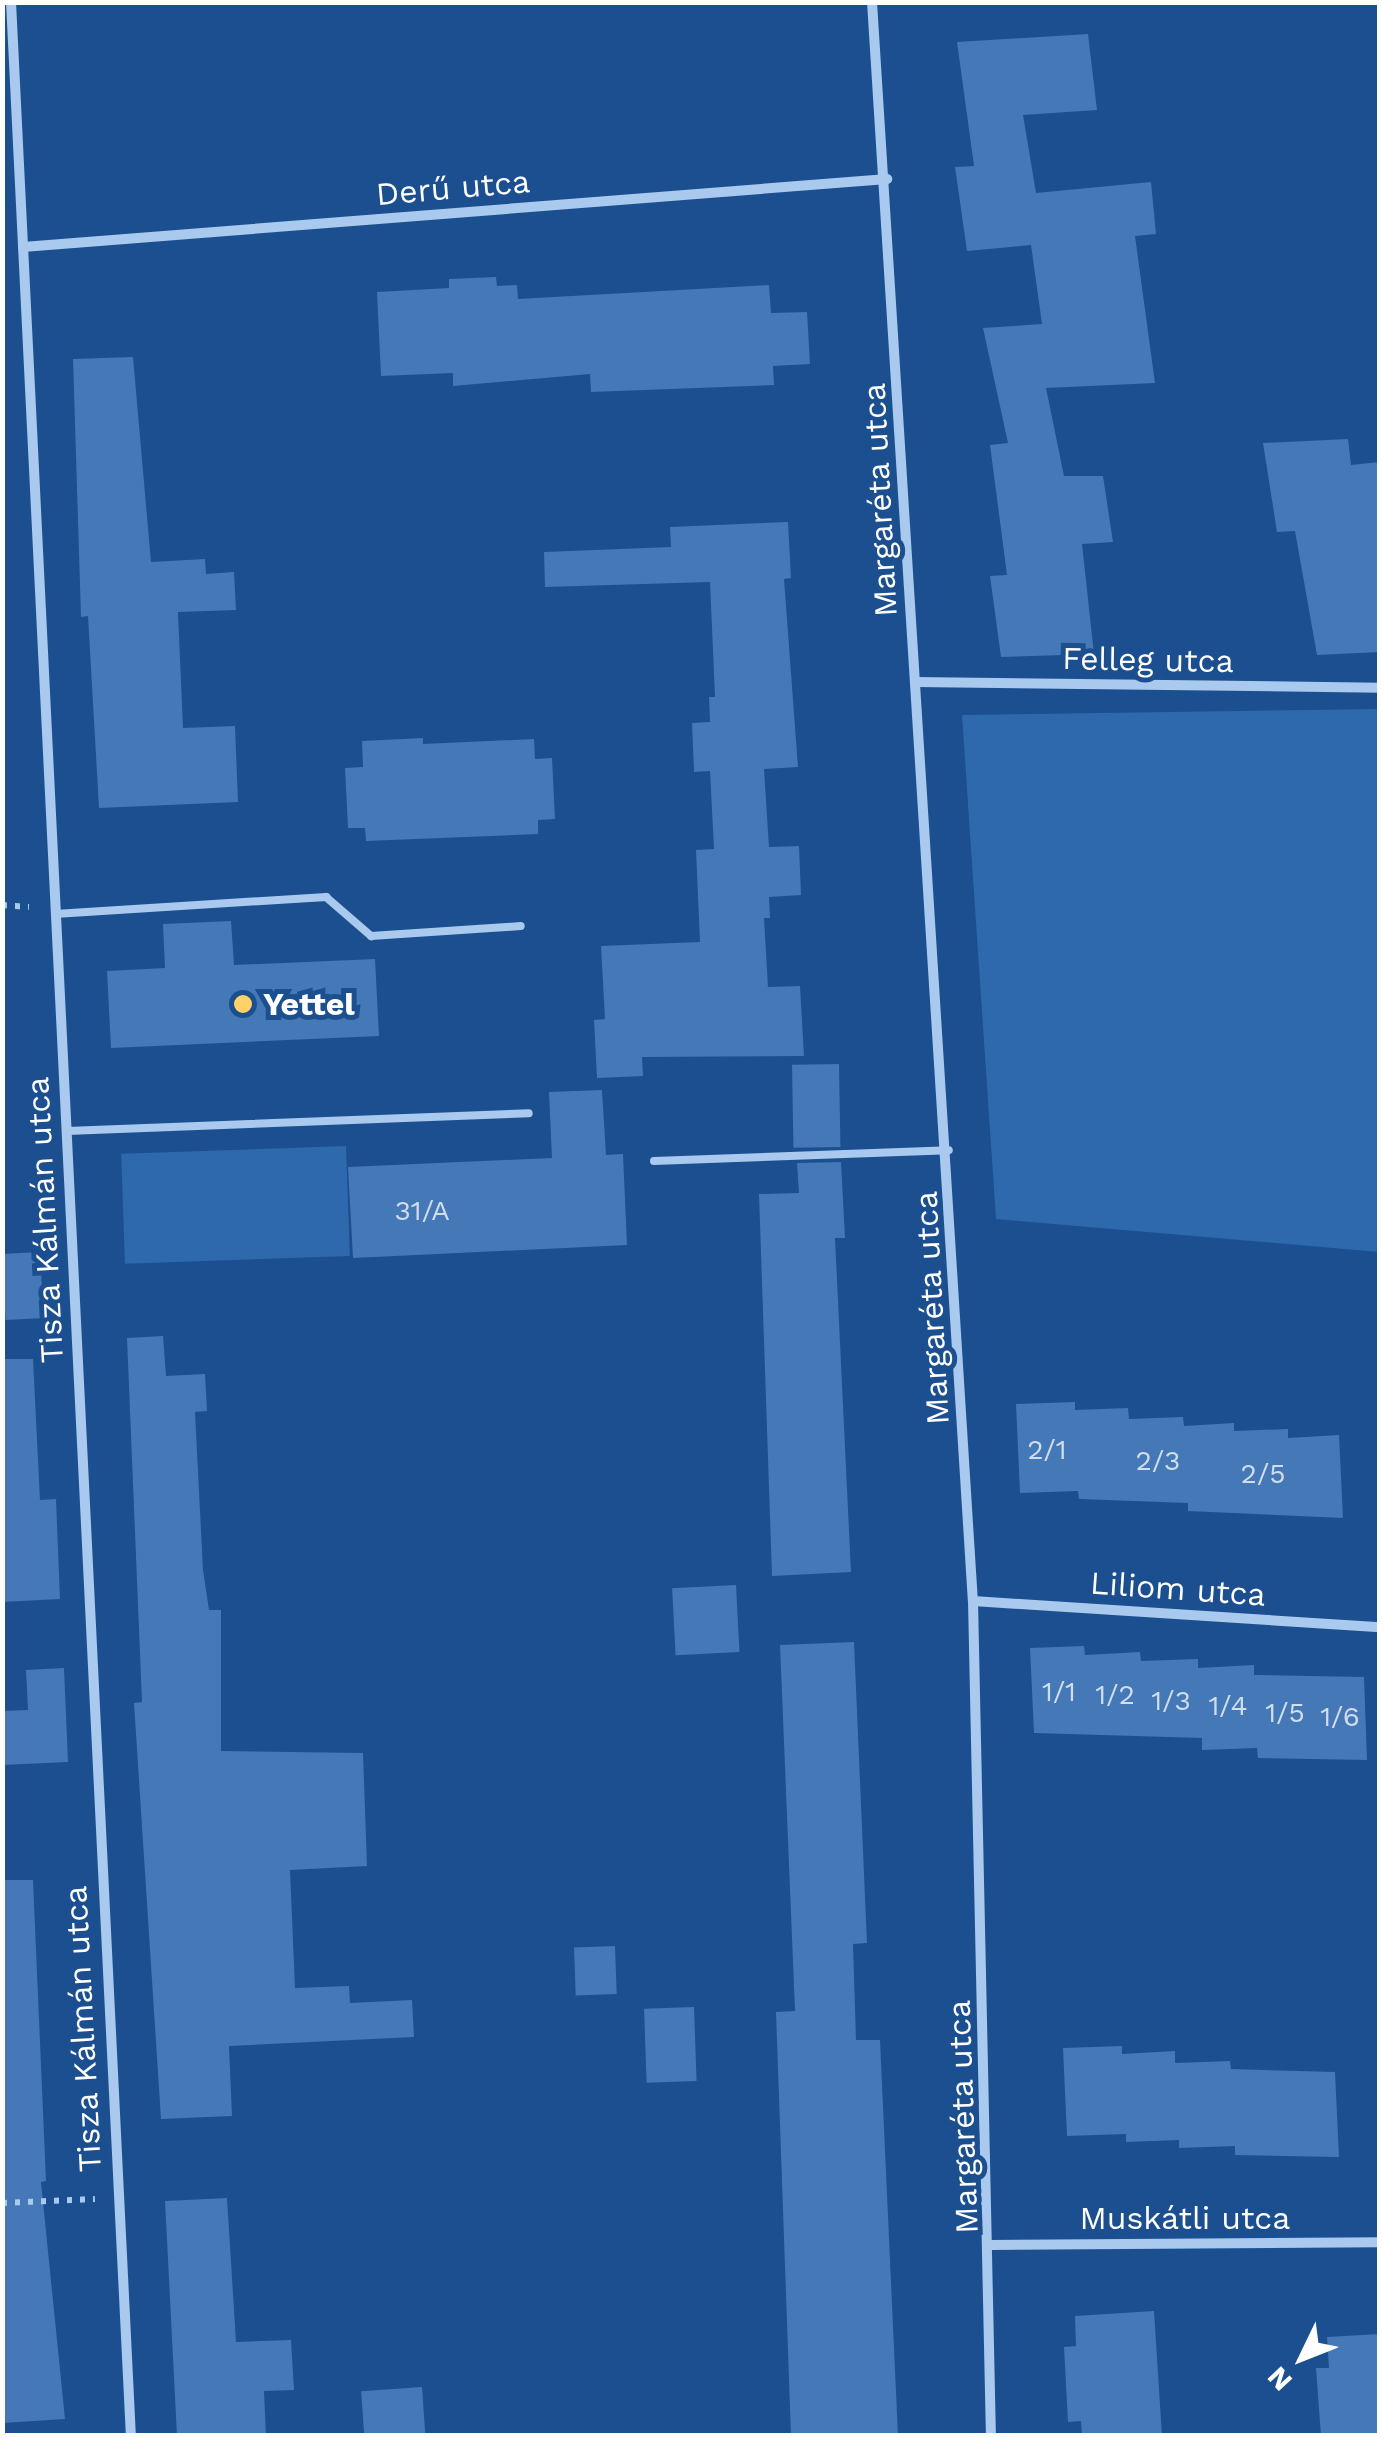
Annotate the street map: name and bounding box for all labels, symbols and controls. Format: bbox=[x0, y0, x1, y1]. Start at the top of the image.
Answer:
street label: Derű utca bbox=[374, 162, 532, 214]
street label: Margaréta utca bbox=[855, 382, 905, 618]
street label: Felleg utca bbox=[1062, 639, 1234, 681]
place label: Yettel bbox=[263, 985, 355, 1023]
marker: Yettel bbox=[232, 993, 254, 1015]
street label: Tisza Kálmán utca bbox=[18, 1076, 72, 1364]
street label: Margaréta utca bbox=[907, 1190, 957, 1426]
house number: 31/A bbox=[394, 1194, 450, 1228]
house number: 2/1 bbox=[1027, 1433, 1067, 1467]
house number: 2/3 bbox=[1136, 1444, 1180, 1478]
house number: 2/5 bbox=[1241, 1457, 1285, 1491]
street label: Liliom utca bbox=[1089, 1564, 1267, 1614]
house number: 1/1 bbox=[1042, 1675, 1076, 1709]
house number: 1/2 bbox=[1095, 1678, 1135, 1712]
house number: 1/3 bbox=[1151, 1684, 1191, 1718]
house number: 1/4 bbox=[1208, 1689, 1248, 1723]
house number: 1/5 bbox=[1265, 1696, 1305, 1730]
house number: 1/6 bbox=[1320, 1700, 1360, 1734]
street label: Tisza Kálmán utca bbox=[56, 1885, 110, 2173]
street label: Margaréta utca bbox=[940, 1999, 986, 2235]
street label: Muskátli utca bbox=[1080, 2199, 1290, 2237]
north arrow bbox=[1252, 2308, 1352, 2408]
text: N bbox=[1261, 2360, 1299, 2398]

